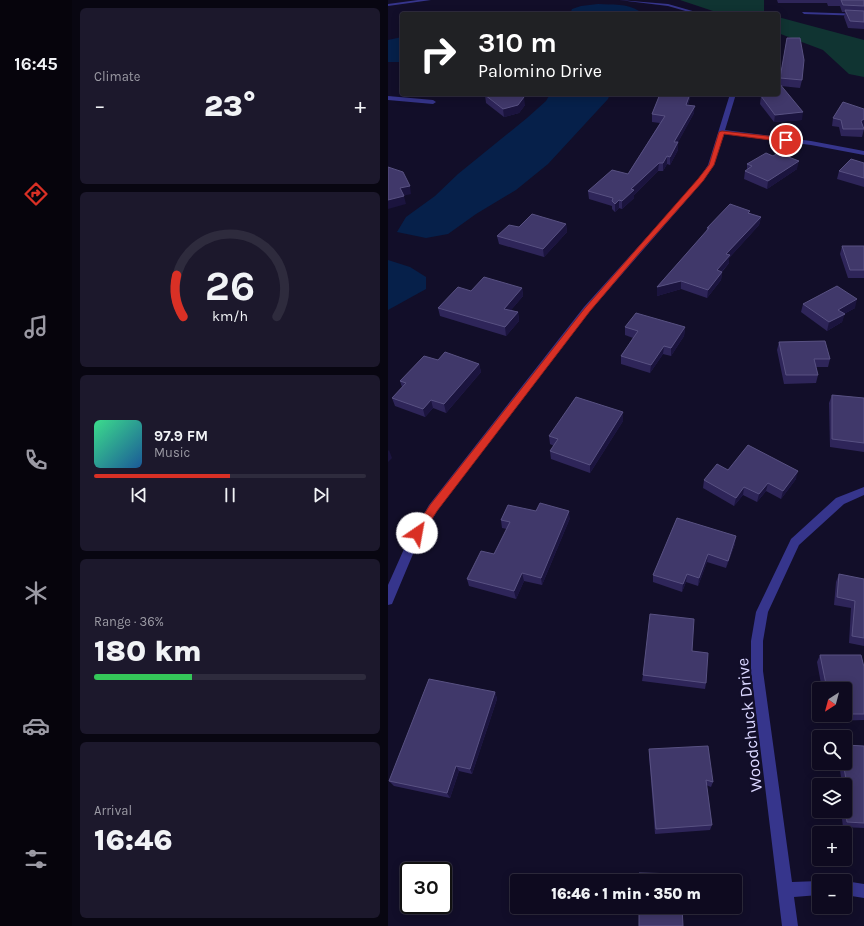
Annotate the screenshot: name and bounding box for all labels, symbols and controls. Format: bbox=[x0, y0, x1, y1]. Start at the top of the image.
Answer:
text: 310 m bbox=[478, 26, 557, 59]
icon: right bbox=[412, 28, 464, 80]
text: 16:45 bbox=[14, 53, 58, 75]
text: Palomino Drive bbox=[478, 60, 602, 82]
text: Climate bbox=[94, 69, 140, 84]
text: 23° bbox=[204, 88, 256, 124]
text: − bbox=[94, 93, 106, 119]
text: + bbox=[354, 93, 366, 119]
pin bbox=[769, 123, 803, 157]
icon: arrive bbox=[775, 129, 797, 151]
icon: directions bbox=[22, 180, 50, 208]
text: 26 bbox=[205, 262, 255, 310]
text: km/h bbox=[212, 308, 248, 325]
icon: music bbox=[22, 313, 50, 341]
text: 97.9 FM bbox=[154, 427, 208, 445]
text: Music bbox=[154, 445, 190, 460]
icon: phone bbox=[22, 446, 50, 474]
icon: previous bbox=[128, 484, 150, 506]
icon: pause bbox=[219, 484, 241, 506]
icon: next bbox=[310, 484, 332, 506]
position arrow bbox=[396, 512, 438, 554]
icon: climate bbox=[22, 579, 50, 607]
text: Range · 36% bbox=[94, 614, 164, 629]
text: 180 km bbox=[94, 633, 202, 669]
street label: Woodchuck Drive bbox=[732, 657, 766, 793]
north arrow bbox=[812, 682, 852, 722]
map controls bbox=[812, 682, 852, 914]
icon: car bbox=[22, 712, 50, 740]
button: search bbox=[812, 730, 852, 770]
button: layers bbox=[812, 778, 852, 818]
text: Arrival bbox=[94, 803, 132, 818]
text: 16:46 bbox=[94, 822, 172, 858]
button: + bbox=[812, 826, 852, 866]
icon: filters bbox=[22, 845, 50, 873]
speed limit sign: 30 bbox=[400, 862, 452, 914]
button: − bbox=[812, 874, 852, 914]
text: 16:46 · 1 min · 350 m bbox=[551, 885, 701, 903]

